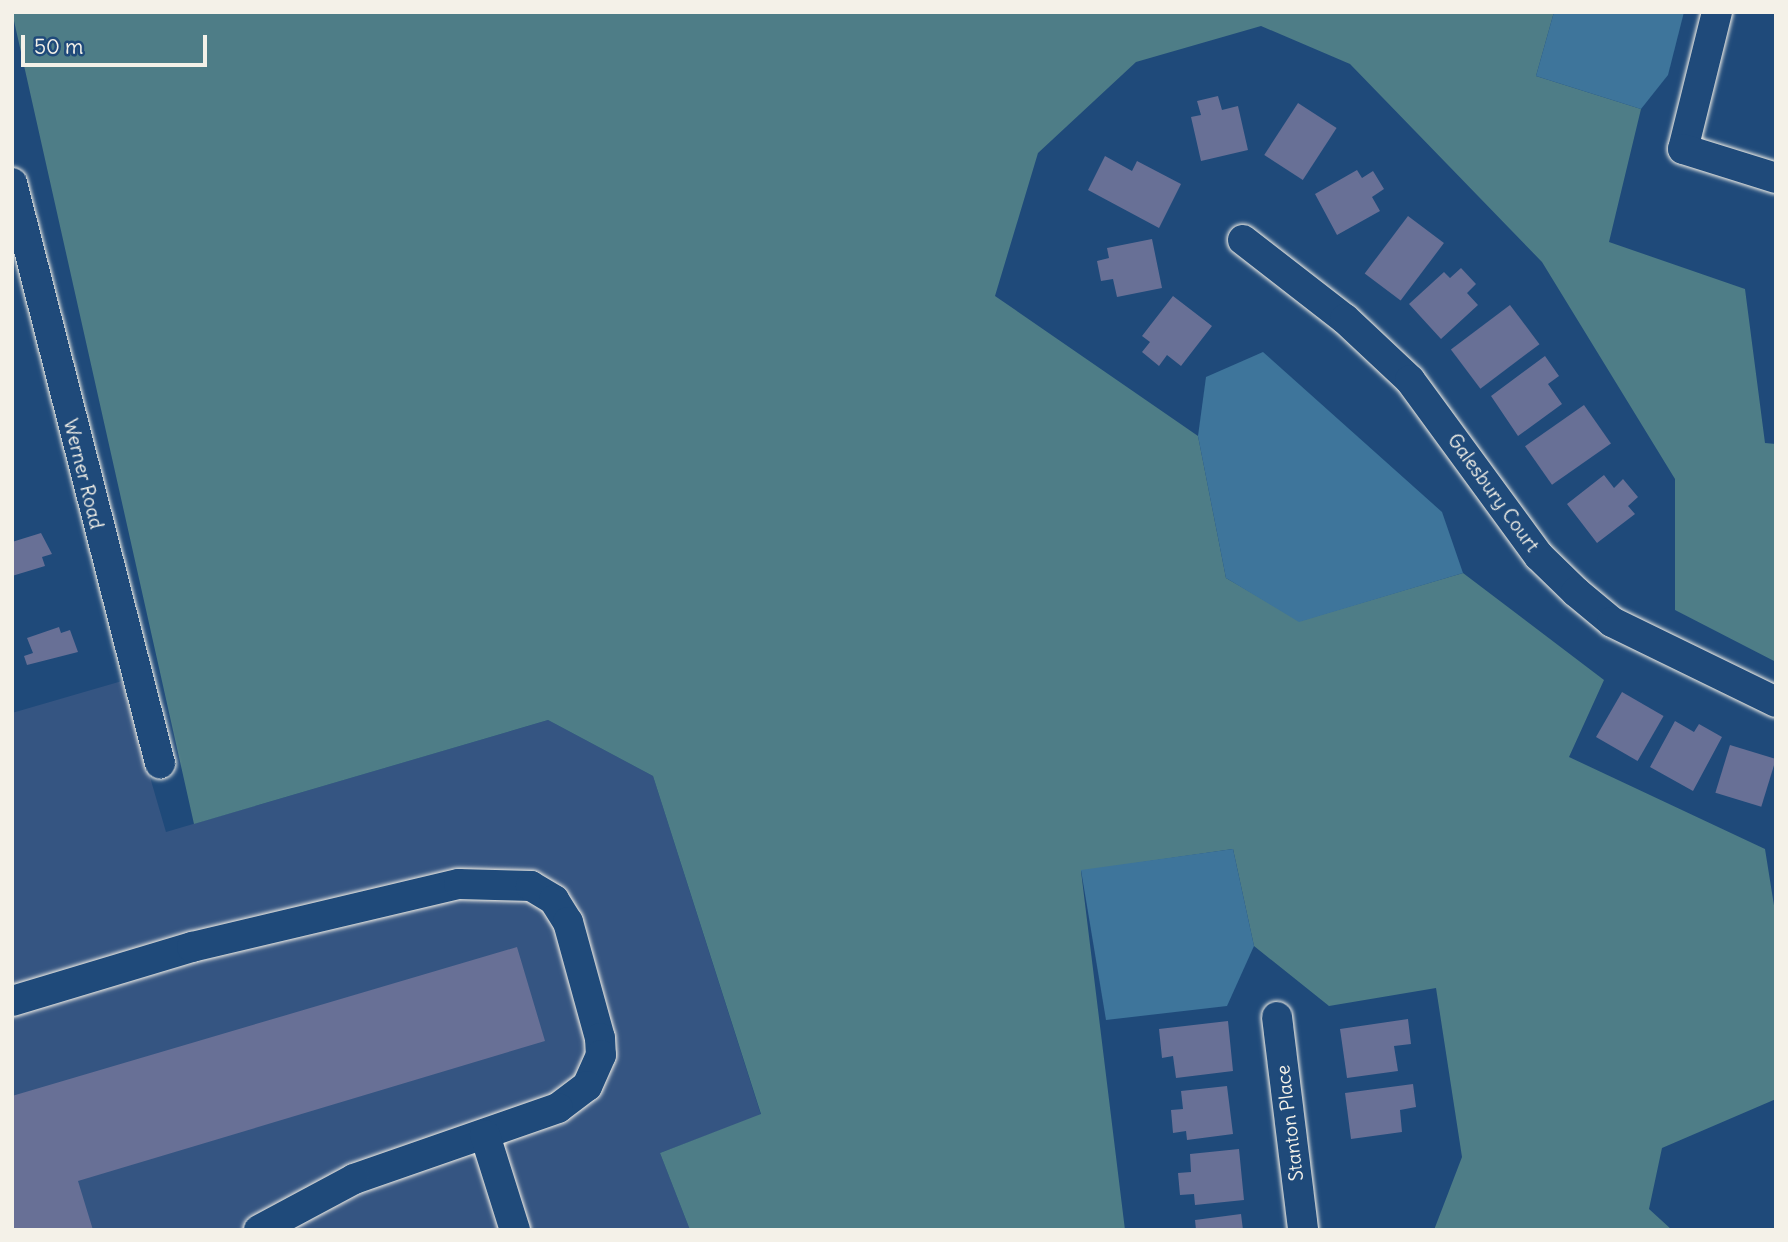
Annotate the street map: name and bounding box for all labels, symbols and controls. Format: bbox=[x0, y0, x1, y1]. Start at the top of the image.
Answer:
scale bar bbox=[24, 21, 210, 65]
text: 50 m bbox=[34, 33, 83, 60]
street label: Werner Road bbox=[58, 417, 108, 531]
street label: Galesbury Court bbox=[1442, 429, 1544, 557]
street label: Stanton Place bbox=[1272, 1064, 1308, 1182]

